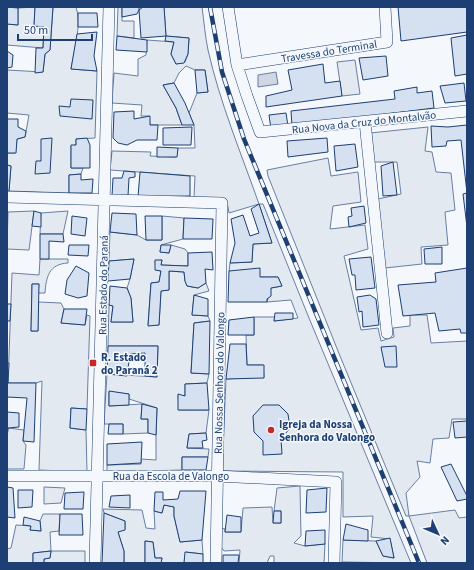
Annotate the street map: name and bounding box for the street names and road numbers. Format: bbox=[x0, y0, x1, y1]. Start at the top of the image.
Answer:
street label: Travessa do Terminal bbox=[280, 36, 378, 66]
street label: Rua Nova da Cruz do Montalvão bbox=[291, 107, 437, 138]
street label: Rua Estado do Paraná bbox=[95, 235, 112, 335]
street label: Rua Nossa Senhora do Valongo bbox=[211, 312, 228, 454]
street label: Rua da Escola de Valongo bbox=[113, 469, 229, 484]

